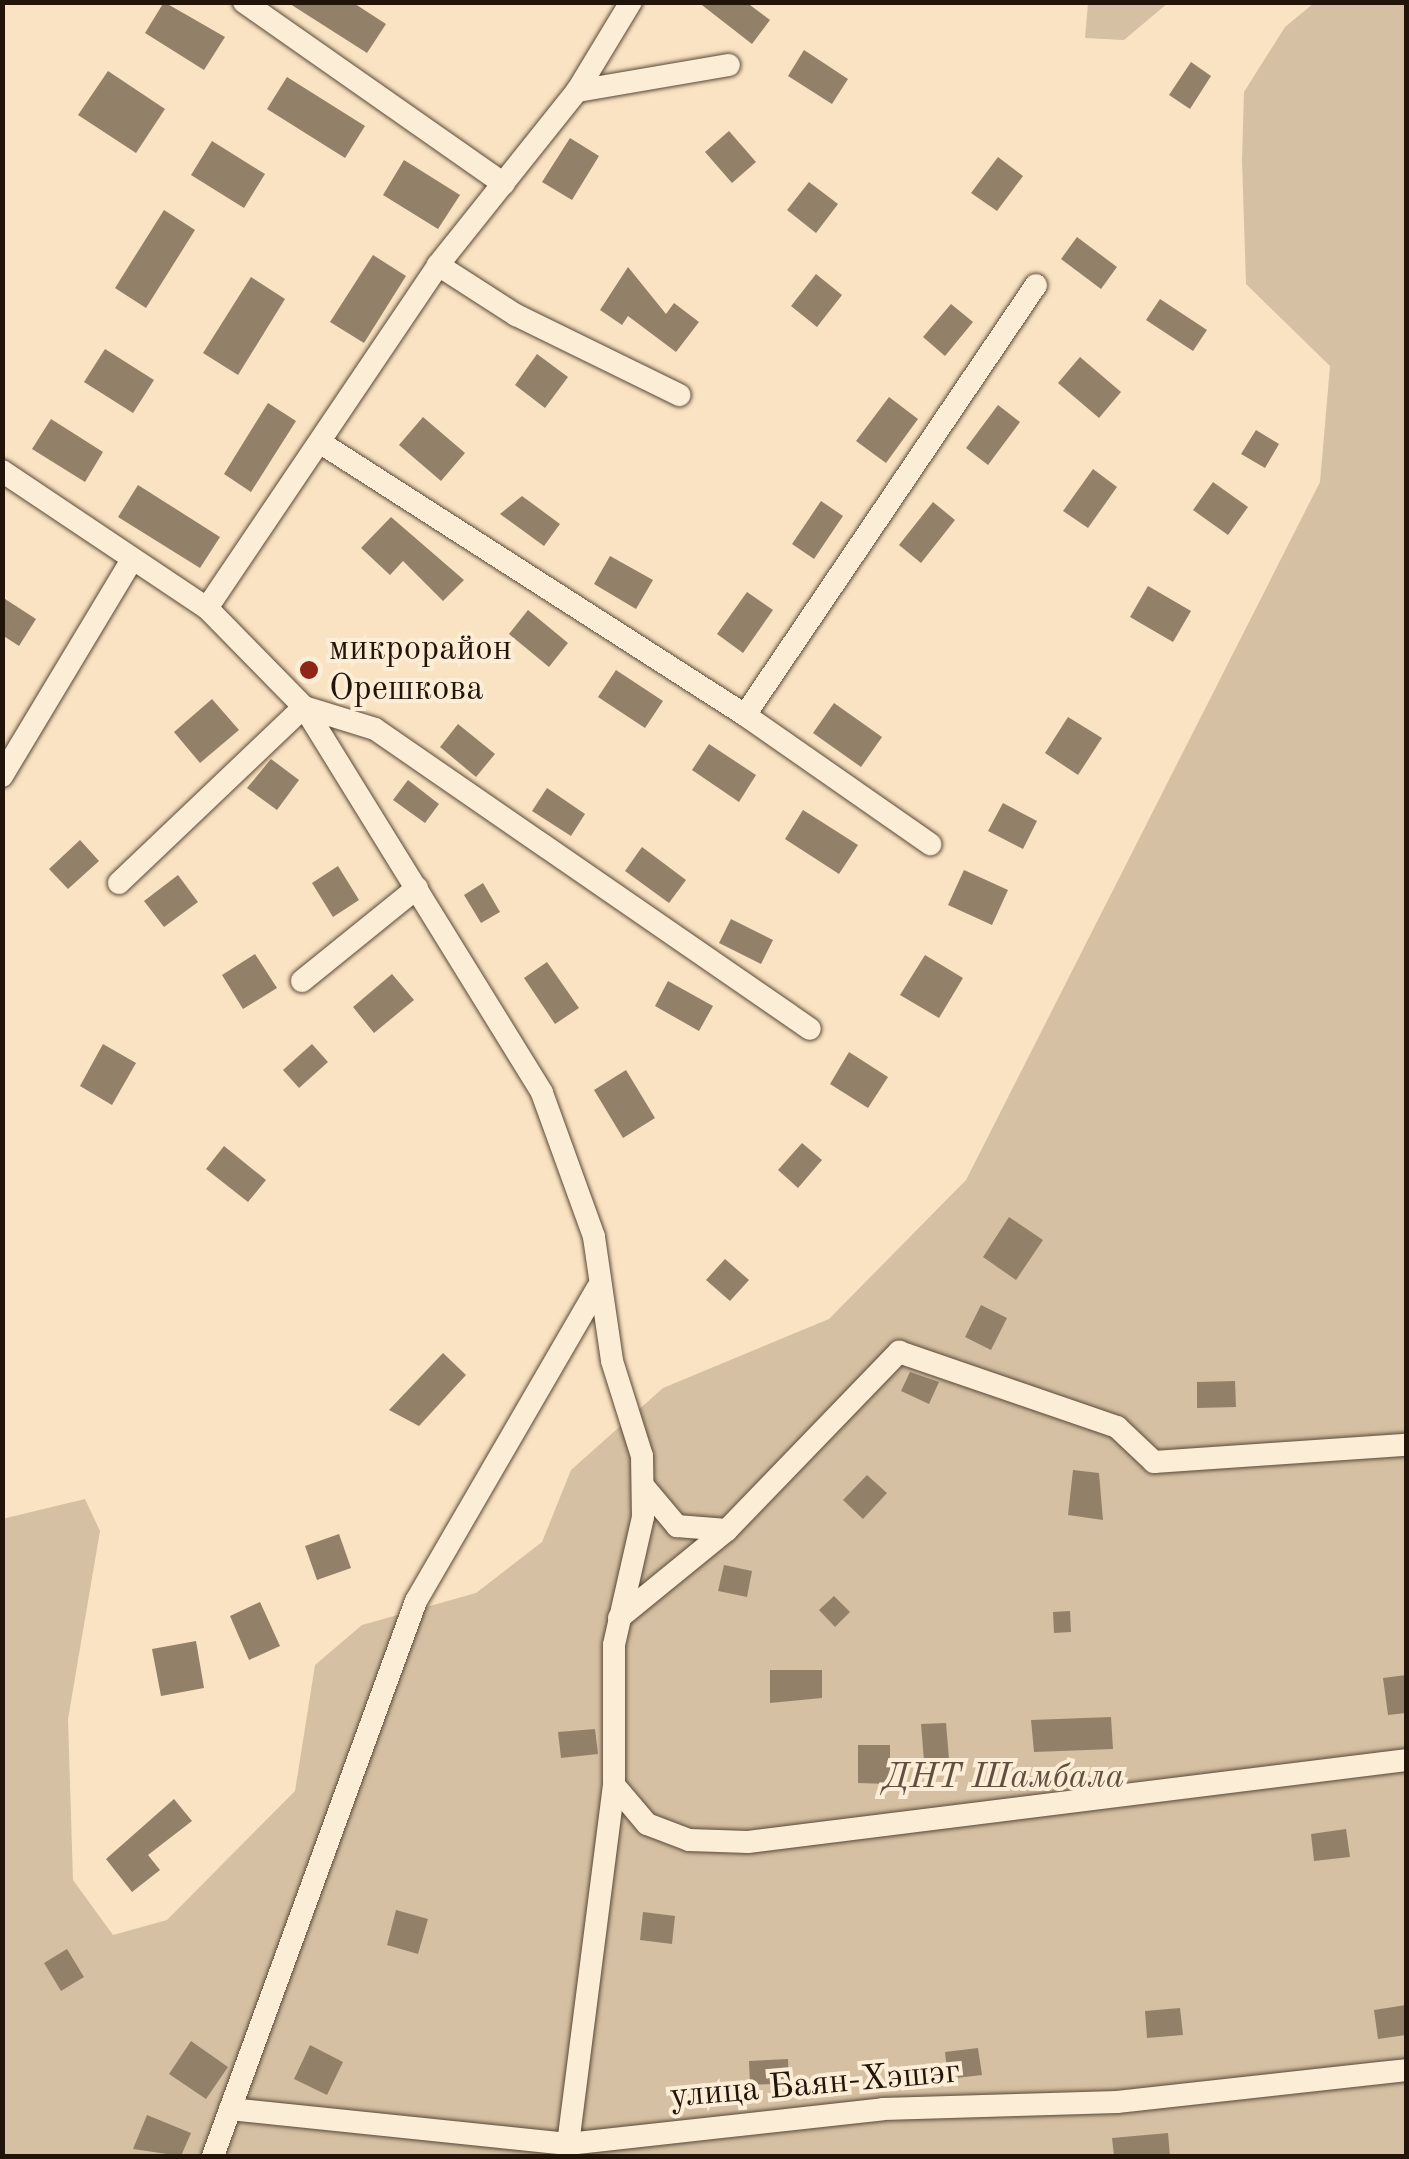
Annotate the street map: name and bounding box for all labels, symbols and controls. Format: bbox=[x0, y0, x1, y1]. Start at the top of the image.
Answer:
place label: микрорайон Орешкова bbox=[329, 629, 512, 711]
marker: микрорайон Орешкова bbox=[298, 659, 320, 681]
park label: ДНТ Шамбала bbox=[884, 1757, 1124, 1799]
street label: улица Баян-Хэшэг bbox=[668, 2051, 962, 2119]

